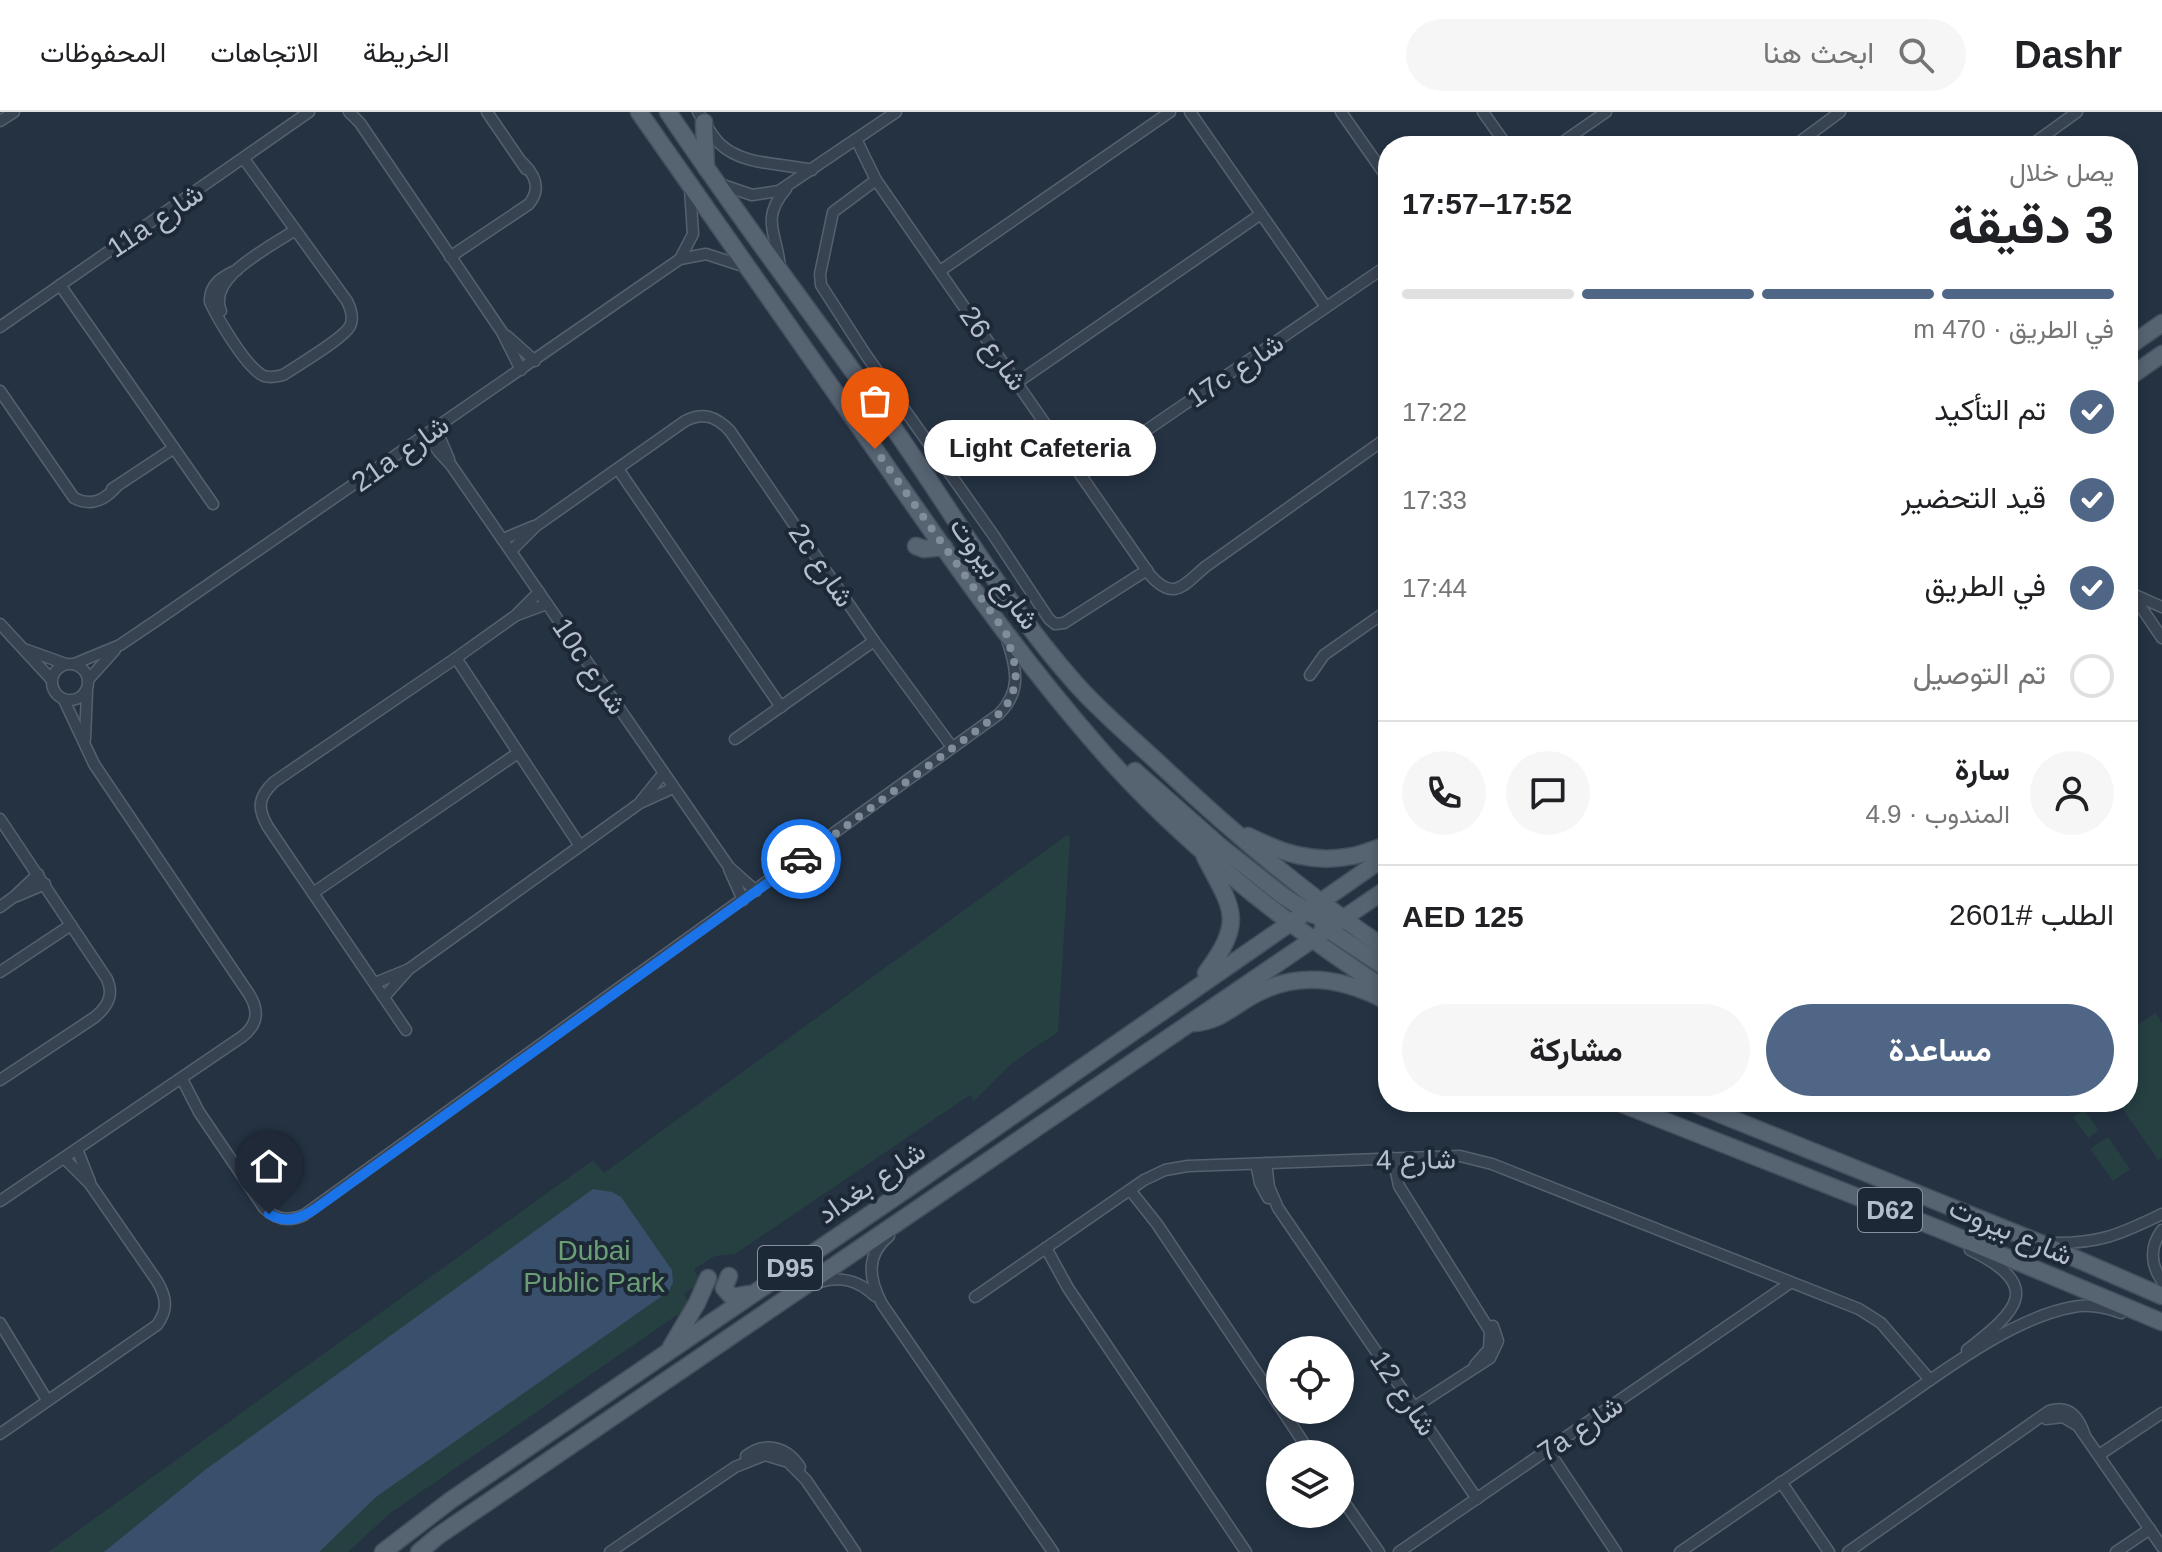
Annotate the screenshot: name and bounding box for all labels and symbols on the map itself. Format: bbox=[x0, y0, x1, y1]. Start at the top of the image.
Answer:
street label: 11a شارع bbox=[102, 177, 211, 266]
street label: شارع 26 bbox=[951, 300, 1034, 398]
street label: 17c شارع bbox=[1181, 327, 1291, 416]
pin bbox=[841, 367, 909, 449]
street label: 21a شارع bbox=[346, 409, 456, 500]
callout: Light Cafeteria bbox=[923, 421, 1155, 477]
street label: شارع بيروت bbox=[941, 511, 1046, 637]
street label: 2c شارع bbox=[780, 518, 861, 614]
street label: 10c شارع bbox=[544, 612, 633, 722]
courier bbox=[761, 819, 841, 899]
pin bbox=[235, 1132, 303, 1214]
street label: شارع بغداد bbox=[812, 1135, 933, 1232]
street label: شارع 4 bbox=[1376, 1143, 1456, 1179]
road number: D62 bbox=[1858, 1188, 1922, 1232]
street label: شارع بيروت bbox=[1943, 1192, 2077, 1274]
park label: Dubai Public Park bbox=[523, 1235, 666, 1298]
road number: D95 bbox=[758, 1246, 822, 1290]
street label: شارع 12 bbox=[1362, 1345, 1443, 1443]
street label: 7a شارع bbox=[1532, 1389, 1630, 1470]

